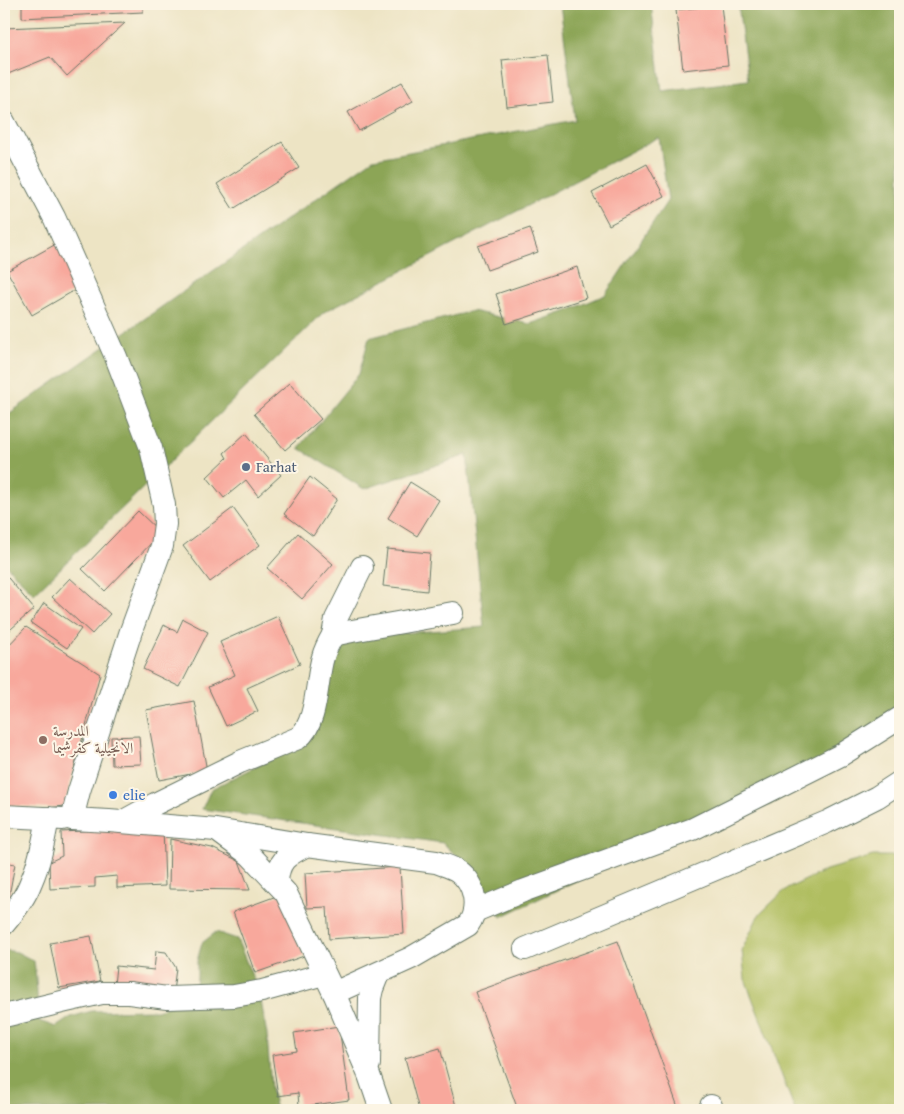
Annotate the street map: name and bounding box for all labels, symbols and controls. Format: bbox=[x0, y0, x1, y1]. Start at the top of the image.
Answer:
place label: Farhat bbox=[256, 456, 298, 477]
marker: Farhat bbox=[240, 461, 252, 473]
place label: المدرسة الانجيلية كفرشيما bbox=[53, 720, 133, 758]
marker: المدرسة الانجيلية كفرشيما bbox=[37, 734, 49, 746]
place label: elie bbox=[123, 784, 146, 805]
marker: elie bbox=[107, 789, 119, 801]

